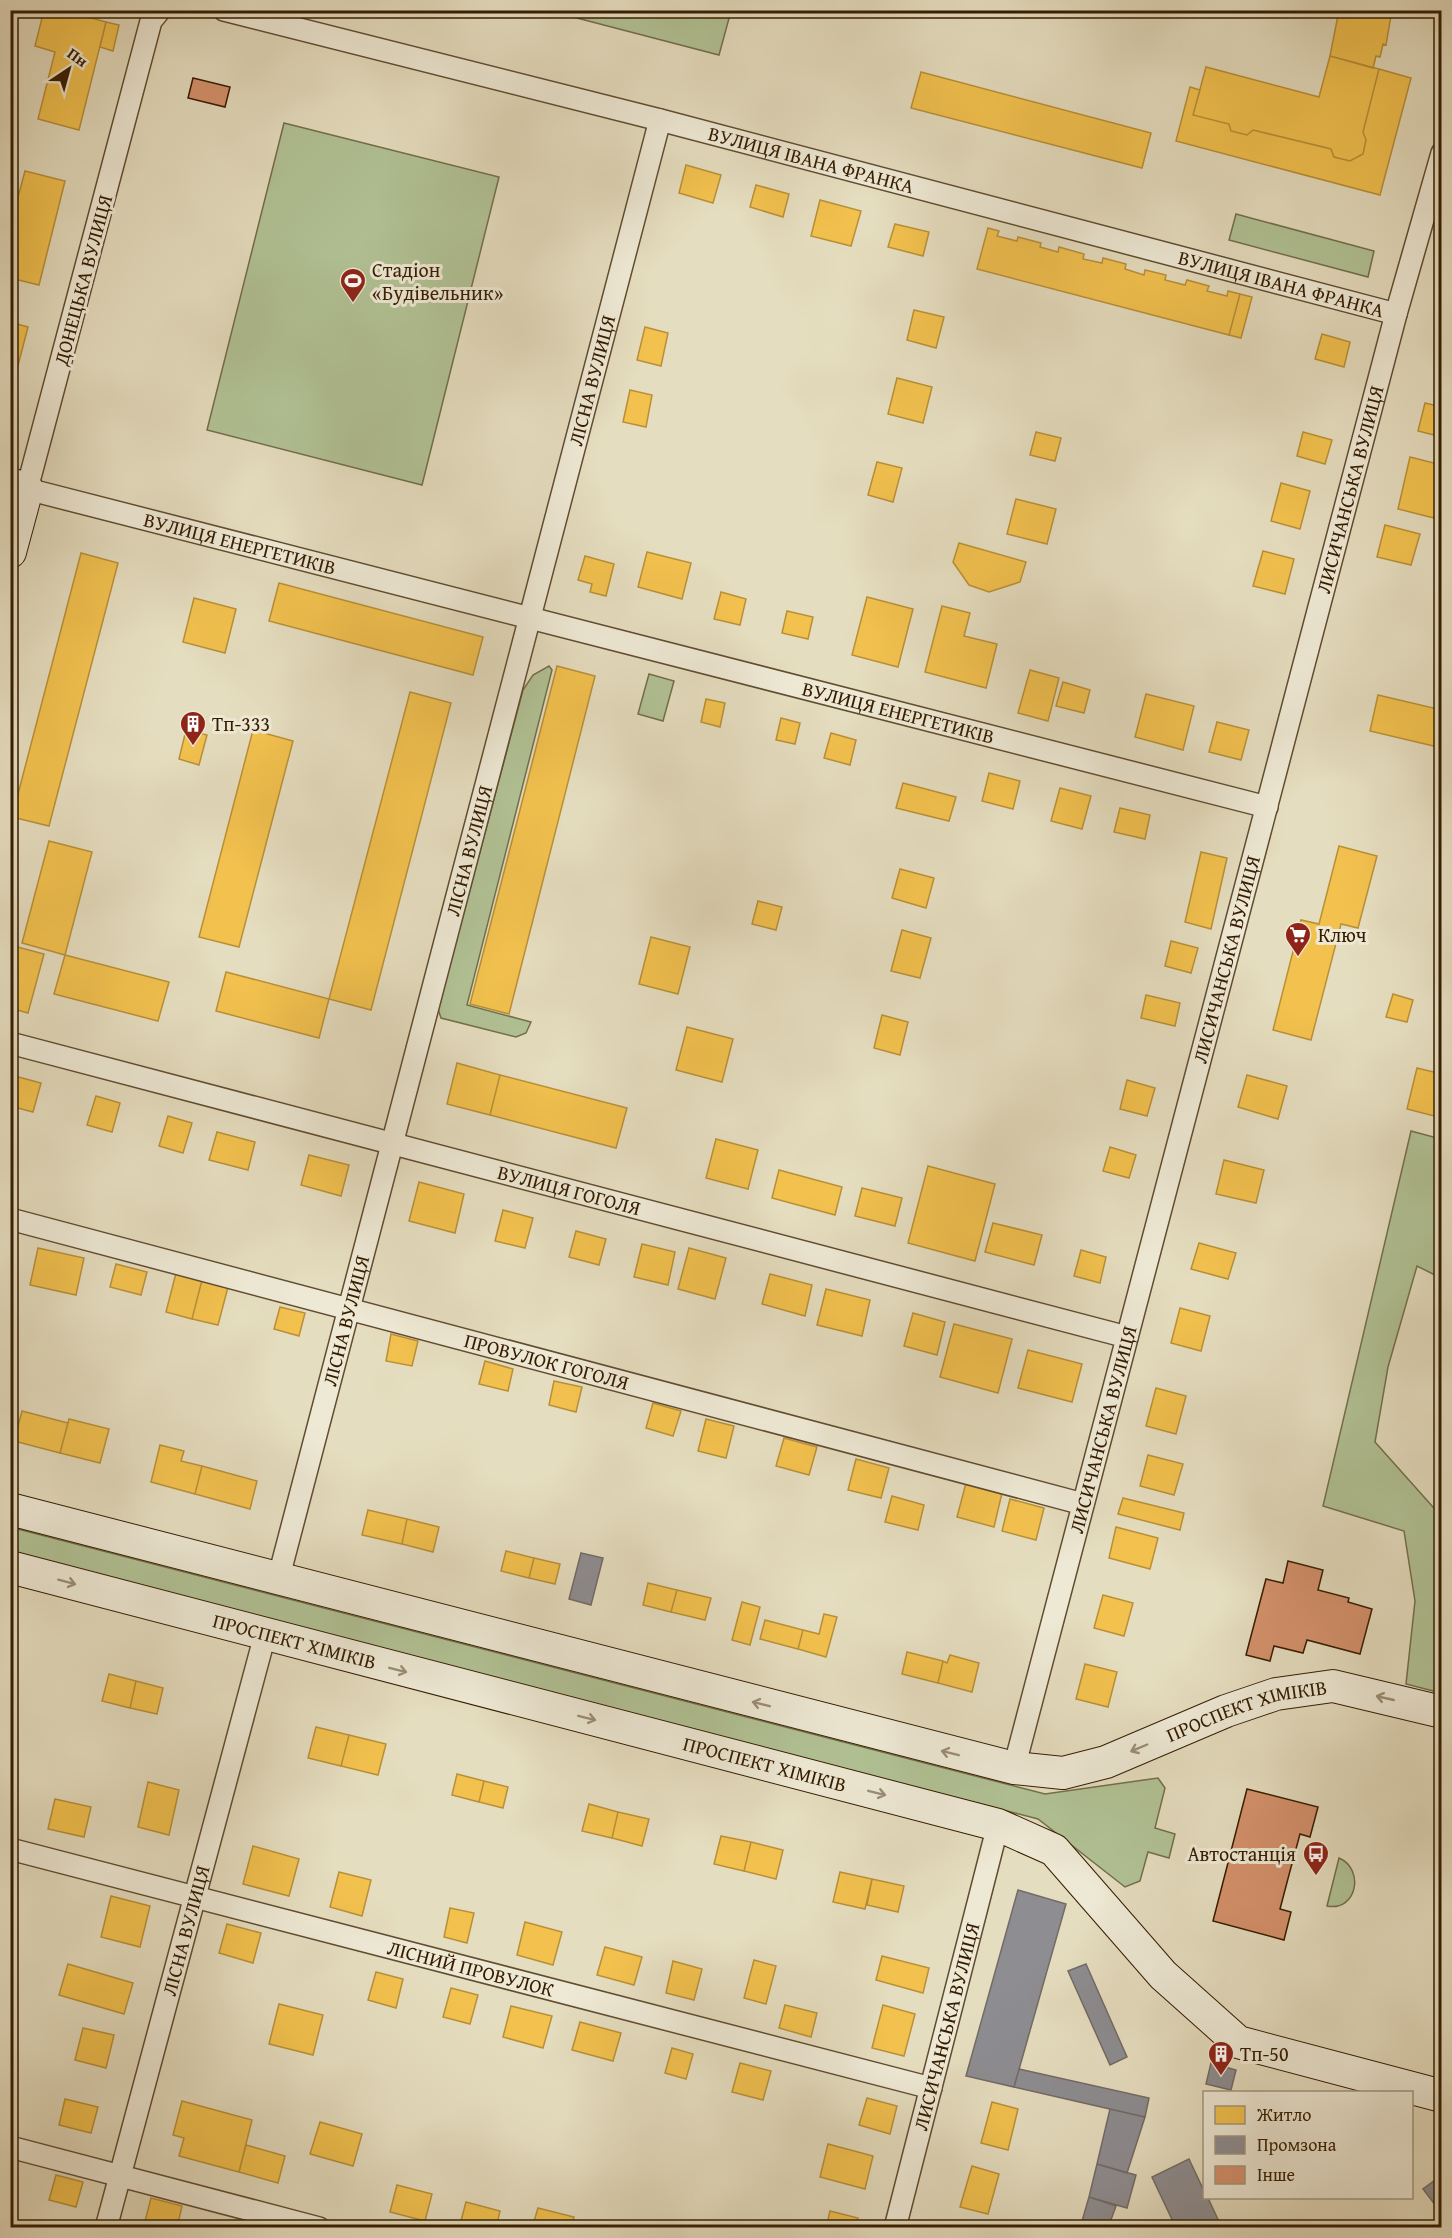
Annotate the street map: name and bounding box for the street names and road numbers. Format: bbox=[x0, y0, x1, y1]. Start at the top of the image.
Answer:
street label: ВУЛИЦЯ ІВАНА ФРАНКА bbox=[705, 118, 917, 200]
street label: ДОНЕЦЬКА ВУЛИЦЯ bbox=[46, 191, 119, 369]
street label: ВУЛИЦЯ ІВАНА ФРАНКА bbox=[1175, 242, 1387, 324]
street label: ЛІСНА ВУЛИЦЯ bbox=[560, 312, 622, 449]
street label: ЛИСИЧАНСЬКА ВУЛИЦЯ bbox=[1308, 382, 1391, 596]
street label: ВУЛИЦЯ ЕНЕРГЕТИКІВ bbox=[141, 505, 339, 582]
street label: ВУЛИЦЯ ЕНЕРГЕТИКІВ bbox=[799, 673, 998, 751]
street label: ЛІСНА ВУЛИЦЯ bbox=[437, 782, 499, 919]
street label: ЛИСИЧАНСЬКА ВУЛИЦЯ bbox=[1185, 852, 1267, 1066]
street label: ВУЛИЦЯ ГОГОЛЯ bbox=[494, 1157, 644, 1222]
street label: ЛІСНА ВУЛИЦЯ bbox=[314, 1252, 376, 1389]
street label: ЛИСИЧАНСЬКА ВУЛИЦЯ bbox=[1061, 1322, 1144, 1536]
street label: ПРОВУЛОК ГОГОЛЯ bbox=[461, 1325, 632, 1397]
street label: ПРОСПЕКТ ХІМІКІВ bbox=[210, 1606, 379, 1676]
street label: ПРОСПЕКТ ХІМІКІВ bbox=[1161, 1672, 1329, 1749]
street label: ПРОСПЕКТ ХІМІКІВ bbox=[680, 1728, 850, 1799]
street label: ЛІСНА ВУЛИЦЯ bbox=[154, 1862, 217, 1999]
street label: ЛИСИЧАНСЬКА ВУЛИЦЯ bbox=[906, 1919, 987, 2133]
street label: ЛІСНИЙ ПРОВУЛОК bbox=[385, 1933, 558, 2004]

